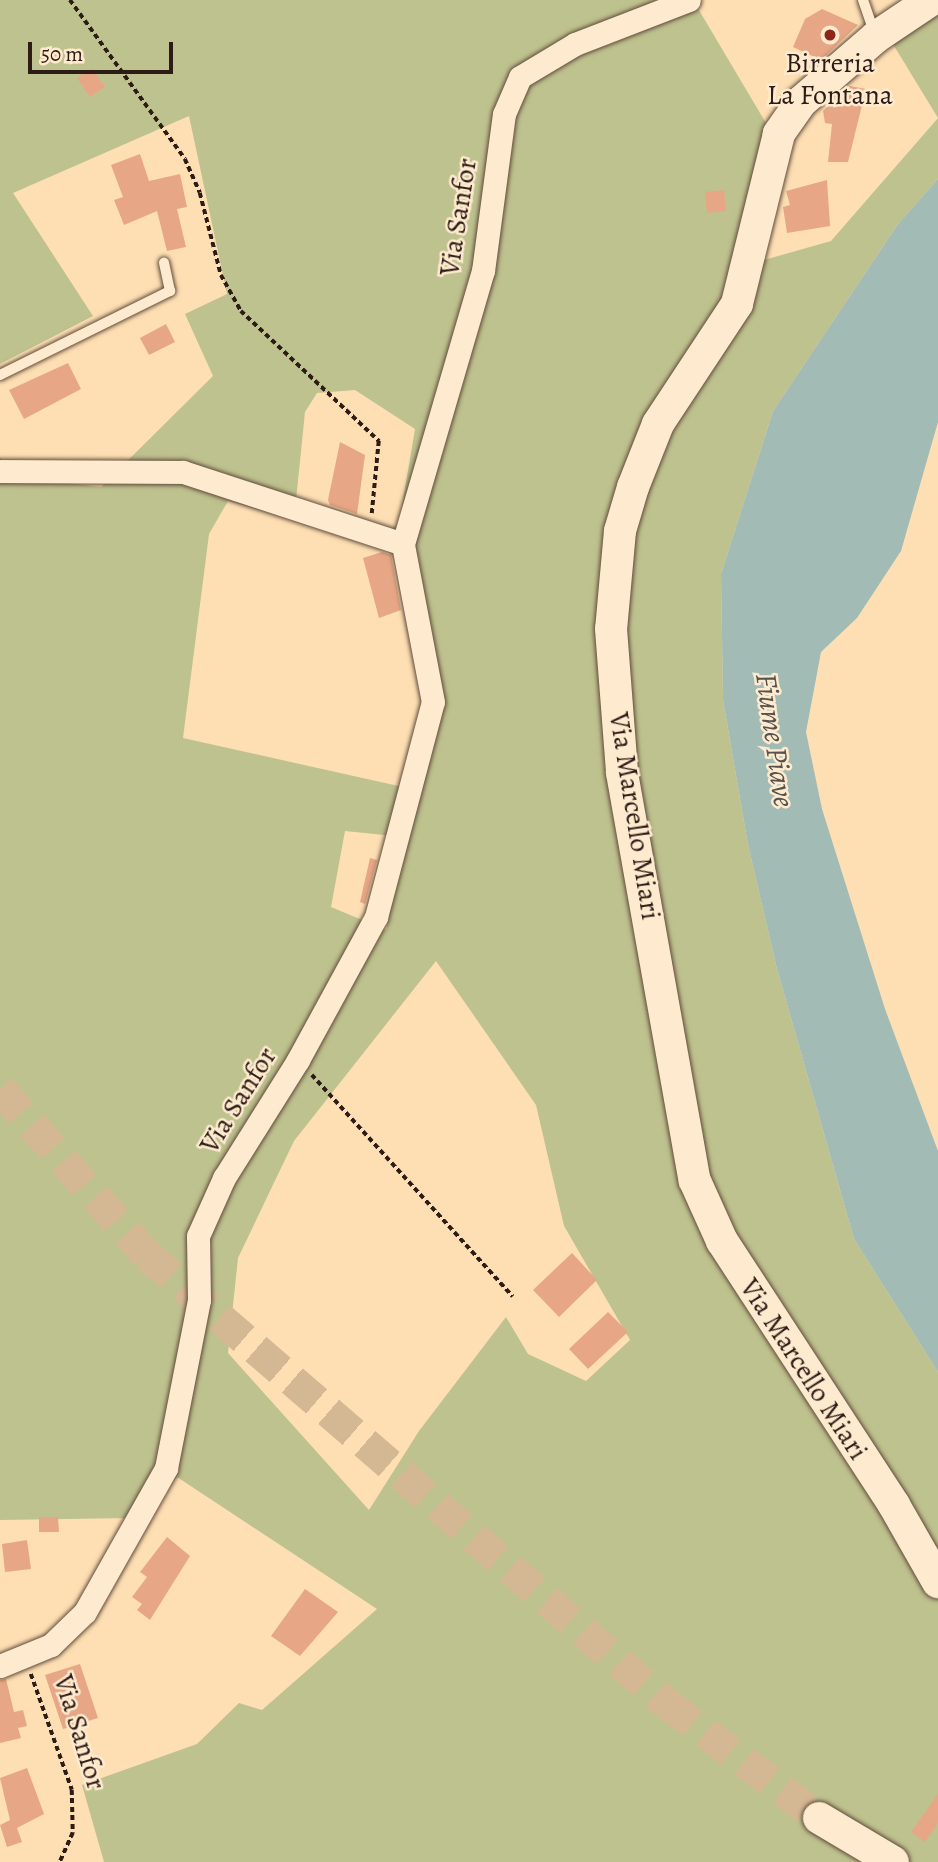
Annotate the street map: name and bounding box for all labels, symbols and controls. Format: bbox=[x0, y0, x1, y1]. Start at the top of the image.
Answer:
marker: Birreria La Fontana bbox=[822, 27, 838, 43]
scale bar bbox=[32, 28, 177, 72]
text: 50 m bbox=[41, 40, 83, 68]
place label: Birreria La Fontana bbox=[767, 46, 893, 112]
street label: Via Sanfor bbox=[432, 156, 484, 278]
water label: Fiume Piave bbox=[748, 671, 802, 809]
street label: Via Marcello Miari bbox=[602, 710, 668, 922]
street label: Via Sanfor bbox=[192, 1041, 284, 1159]
street label: Via Marcello Miari bbox=[733, 1272, 875, 1466]
street label: Via Sanfor bbox=[47, 1670, 113, 1794]

